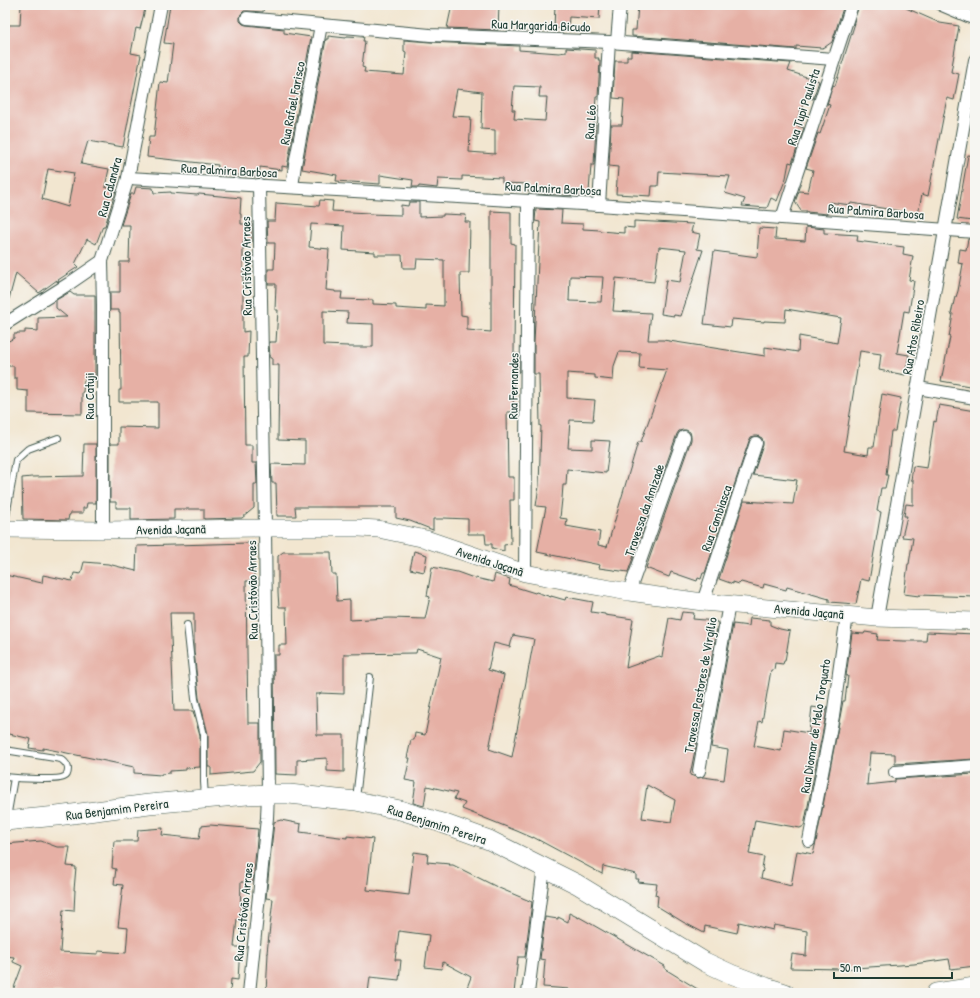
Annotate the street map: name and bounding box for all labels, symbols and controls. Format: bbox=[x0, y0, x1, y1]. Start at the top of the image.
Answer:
street label: Rua Margarida Bicudo bbox=[491, 14, 591, 36]
street label: Rua Rafael Farisco bbox=[275, 60, 309, 146]
street label: Rua Tupi Paulista bbox=[782, 66, 824, 148]
street label: Rua Léo bbox=[580, 104, 600, 140]
street label: Rua Calandra bbox=[92, 155, 126, 219]
street label: Rua Palmira Barbosa bbox=[180, 158, 278, 182]
street label: Rua Palmira Barbosa bbox=[504, 176, 602, 200]
street label: Rua Palmira Barbosa bbox=[827, 199, 925, 223]
street label: Rua Cristóvão Arraes bbox=[236, 216, 256, 316]
street label: Rua Atos Ribeiro bbox=[898, 298, 928, 376]
street label: Rua Fernandes bbox=[503, 353, 523, 419]
street label: Rua Catuji bbox=[80, 372, 98, 420]
street label: Travessa da Amizade bbox=[620, 461, 668, 559]
street label: Rua Cambiasca bbox=[696, 483, 736, 553]
street label: Avenida Jaçanã bbox=[136, 519, 206, 539]
street label: Rua Cristóvão Arraes bbox=[242, 540, 262, 640]
street label: Avenida Jaçanã bbox=[454, 542, 526, 580]
street label: Avenida Jaçanã bbox=[774, 599, 844, 623]
street label: Travessa Pastores de Virgílio bbox=[679, 616, 721, 754]
street label: Rua Diomar de Melo Torquato bbox=[796, 658, 834, 794]
street label: Rua Benjamim Pereira bbox=[65, 794, 169, 824]
street label: Rua Benjamim Pereira bbox=[385, 799, 489, 849]
street label: Rua Cristóvão Arraes bbox=[229, 862, 257, 962]
scale bar bbox=[834, 954, 952, 980]
text: 50 m bbox=[840, 959, 861, 976]

